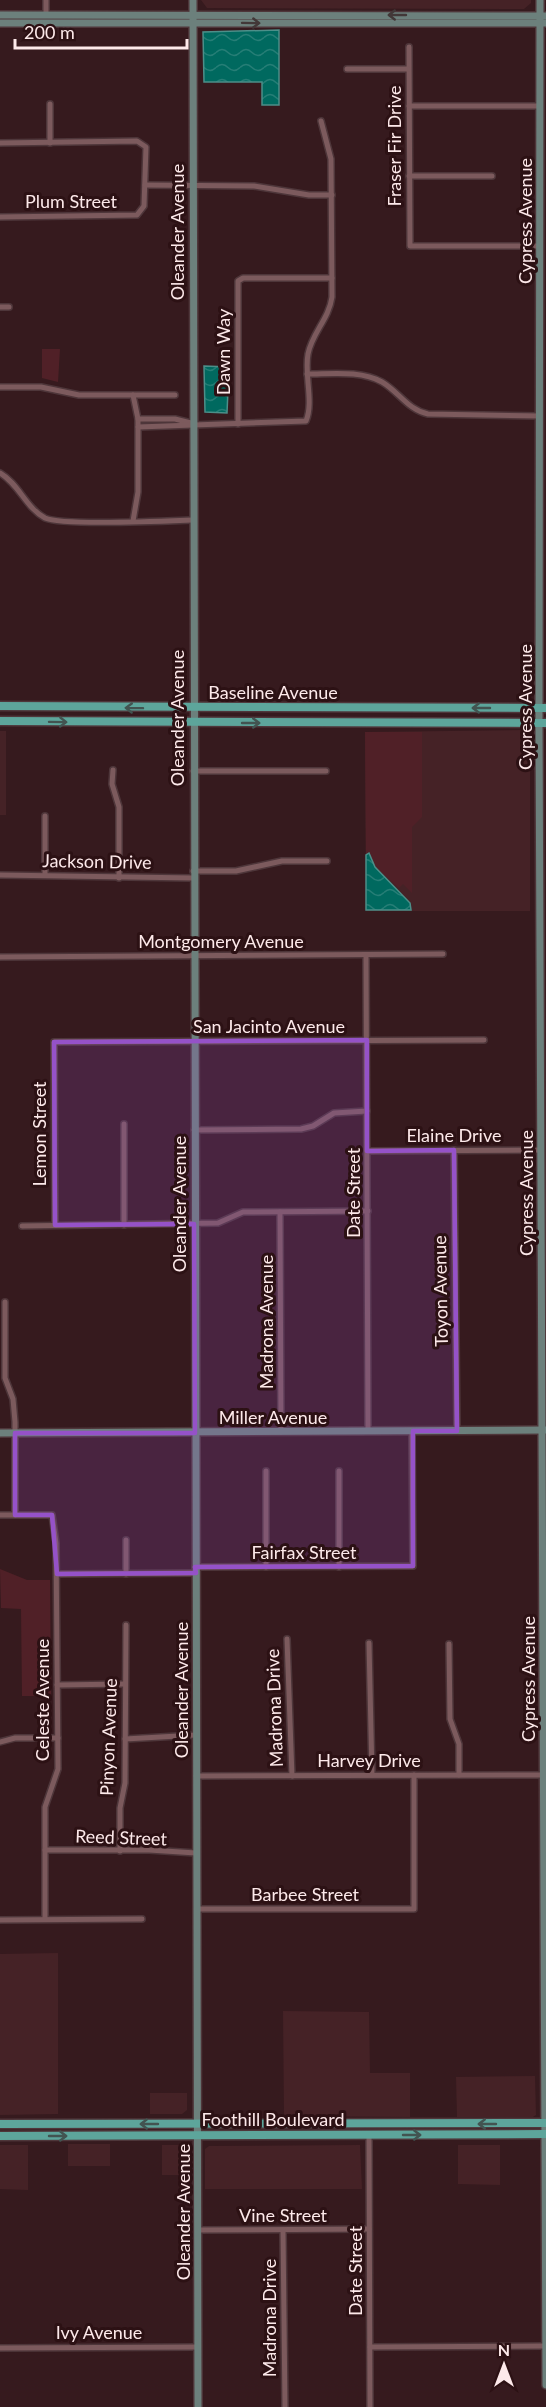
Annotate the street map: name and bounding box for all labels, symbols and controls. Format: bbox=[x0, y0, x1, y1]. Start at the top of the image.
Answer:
one-way arrow bbox=[388, 9, 408, 21]
scale bar bbox=[15, 12, 188, 50]
one-way arrow bbox=[240, 17, 260, 29]
text: 200 m bbox=[24, 21, 75, 43]
street label: Fraser Fir Drive bbox=[383, 86, 405, 207]
street label: Cypress Avenue bbox=[514, 158, 536, 284]
street label: Oleander Avenue bbox=[166, 164, 188, 300]
street label: Plum Street bbox=[25, 190, 117, 212]
street label: Dawn Way bbox=[212, 308, 234, 395]
street label: Cypress Avenue bbox=[514, 644, 536, 770]
street label: Oleander Avenue bbox=[166, 650, 188, 786]
street label: Baseline Avenue bbox=[208, 681, 338, 703]
one-way arrow bbox=[124, 702, 144, 714]
one-way arrow bbox=[471, 702, 491, 714]
one-way arrow bbox=[48, 716, 68, 728]
one-way arrow bbox=[241, 717, 261, 729]
street label: Jackson Drive bbox=[42, 849, 152, 873]
street label: Montgomery Avenue bbox=[138, 930, 304, 952]
street label: San Jacinto Avenue bbox=[193, 1015, 345, 1037]
street label: Lemon Street bbox=[28, 1081, 50, 1187]
street label: Elaine Drive bbox=[407, 1124, 501, 1146]
street label: Cypress Avenue bbox=[515, 1130, 537, 1256]
street label: Oleander Avenue bbox=[168, 1136, 190, 1272]
street label: Date Street bbox=[342, 1147, 364, 1238]
street label: Toyon Avenue bbox=[428, 1235, 452, 1347]
street label: Madrona Avenue bbox=[255, 1255, 277, 1389]
street label: Miller Avenue bbox=[219, 1406, 327, 1428]
street label: Fairfax Street bbox=[252, 1541, 357, 1563]
street label: Cypress Avenue bbox=[517, 1616, 539, 1742]
street label: Oleander Avenue bbox=[170, 1622, 192, 1758]
street label: Celeste Avenue bbox=[31, 1639, 53, 1761]
street label: Madrona Drive bbox=[261, 1648, 287, 1768]
street label: Pinyon Avenue bbox=[95, 1678, 121, 1796]
street label: Harvey Drive bbox=[317, 1749, 421, 1771]
street label: Reed Street bbox=[75, 1824, 168, 1850]
street label: Barbee Street bbox=[251, 1883, 360, 1905]
street label: Foothill Boulevard bbox=[201, 2108, 345, 2130]
one-way arrow bbox=[139, 2118, 159, 2130]
one-way arrow bbox=[477, 2118, 497, 2130]
one-way arrow bbox=[402, 2129, 422, 2141]
one-way arrow bbox=[48, 2130, 68, 2142]
street label: Oleander Avenue bbox=[172, 2144, 194, 2280]
street label: Vine Street bbox=[239, 2204, 328, 2226]
street label: Date Street bbox=[344, 2225, 366, 2316]
street label: Madrona Drive bbox=[258, 2259, 280, 2377]
street label: Ivy Avenue bbox=[56, 2321, 142, 2343]
north arrow bbox=[474, 2335, 534, 2395]
text: N bbox=[498, 2340, 510, 2359]

